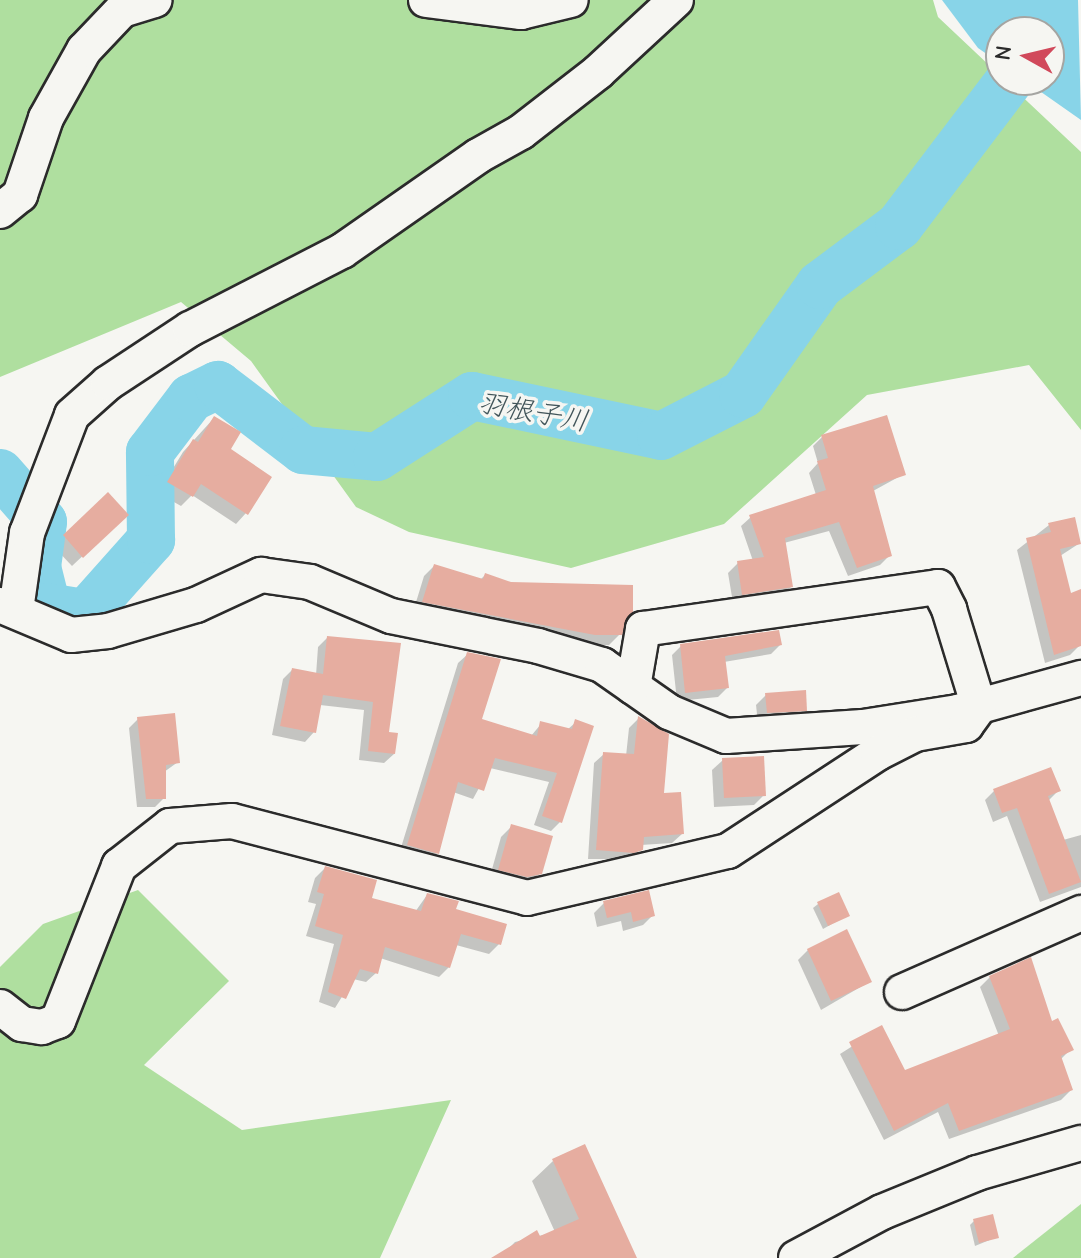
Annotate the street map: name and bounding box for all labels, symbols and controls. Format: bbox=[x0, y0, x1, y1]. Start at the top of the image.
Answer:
north arrow bbox=[985, 16, 1065, 96]
text: N bbox=[989, 44, 1017, 62]
water label: 羽根子川 bbox=[475, 386, 591, 438]

